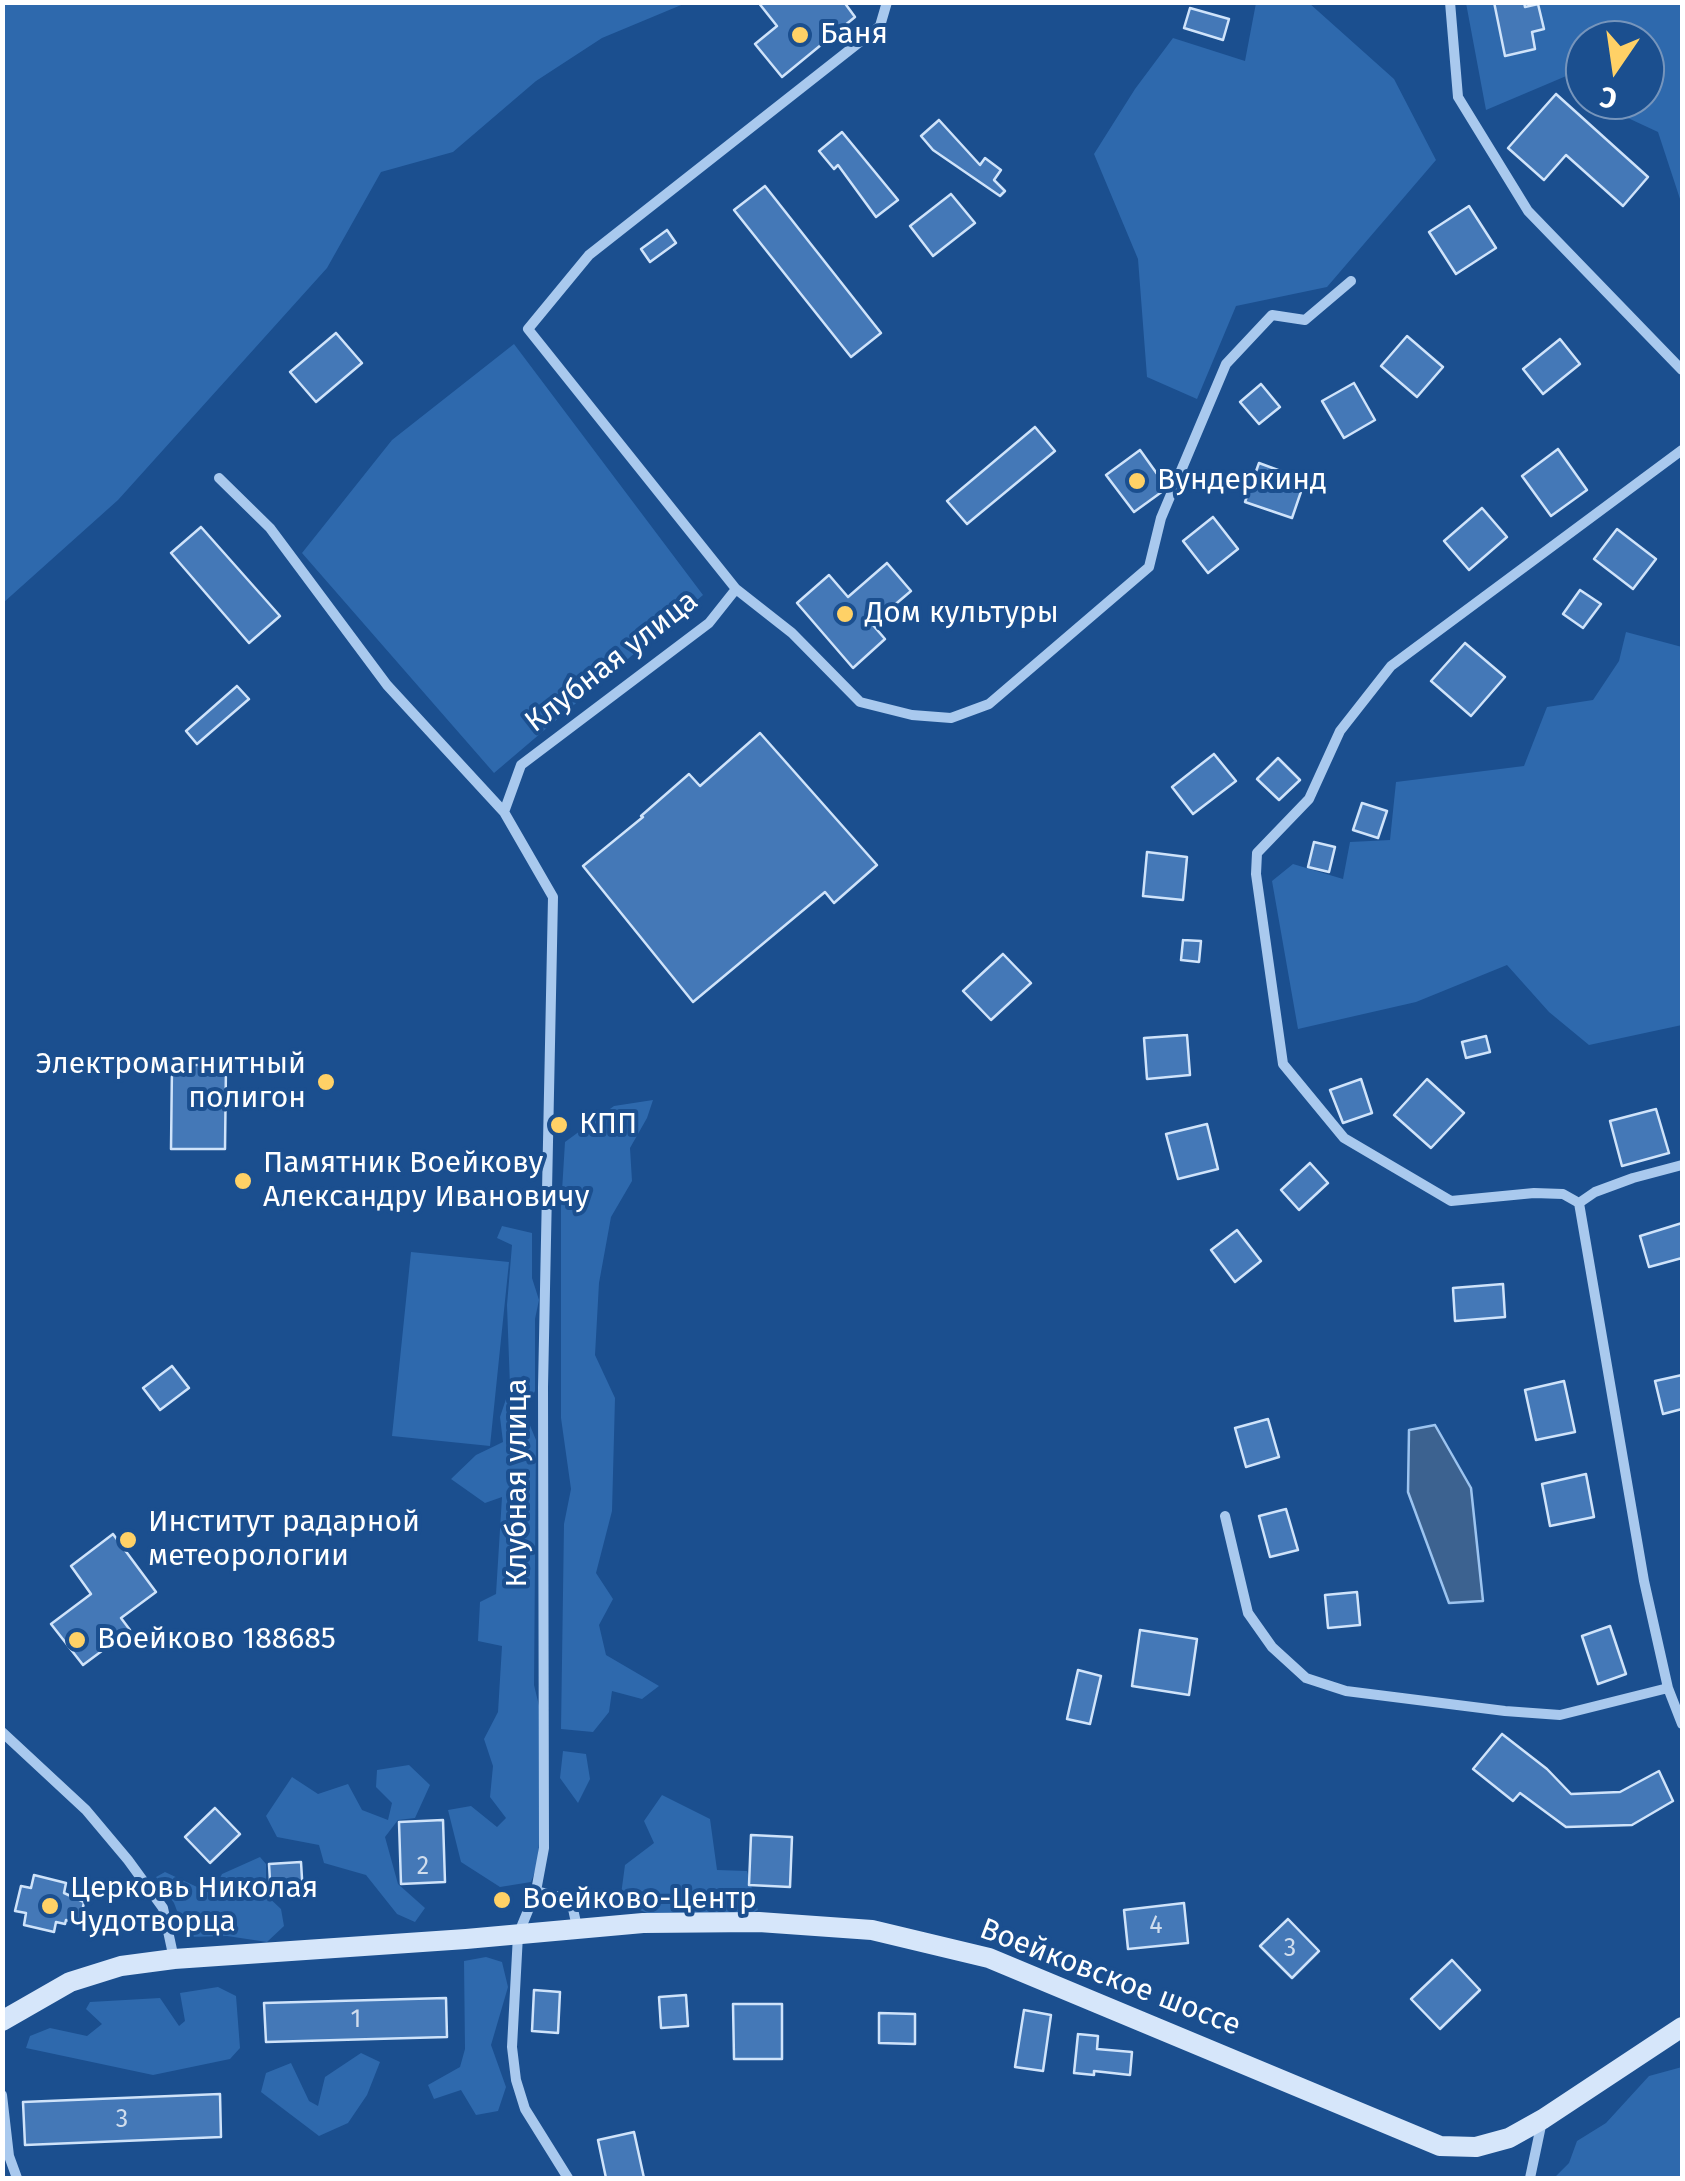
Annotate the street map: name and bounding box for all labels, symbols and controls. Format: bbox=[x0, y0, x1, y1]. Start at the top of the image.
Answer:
place label: Баня bbox=[820, 17, 888, 53]
north arrow bbox=[1565, 20, 1665, 120]
marker: Баня bbox=[789, 24, 811, 46]
text: С bbox=[1597, 80, 1620, 116]
place label: Вундеркинд bbox=[1157, 463, 1327, 499]
marker: Вундеркинд bbox=[1126, 470, 1148, 492]
street label: Клубная улица bbox=[518, 583, 706, 741]
place label: Дом культуры bbox=[865, 596, 1059, 632]
marker: Дом культуры bbox=[834, 603, 856, 625]
place label: Электромагнитный полигон bbox=[36, 1047, 306, 1118]
marker: Электромагнитный полигон bbox=[315, 1071, 337, 1093]
place label: КПП bbox=[579, 1107, 637, 1143]
marker: КПП bbox=[548, 1114, 570, 1136]
place label: Памятник Воейкову Александру Ивановичу bbox=[263, 1146, 589, 1216]
marker: Памятник Воейкову Александру Ивановичу bbox=[232, 1170, 254, 1192]
street label: Клубная улица bbox=[500, 1378, 536, 1588]
place label: Институт радарной метеорологии bbox=[148, 1505, 420, 1576]
marker: Институт радарной метеорологии bbox=[117, 1529, 139, 1551]
place label: Воейково 188685 bbox=[97, 1622, 336, 1658]
marker: Воейково 188685 bbox=[66, 1629, 88, 1651]
house number: 2 bbox=[417, 1852, 429, 1882]
place label: Церковь Николая Чудотворца bbox=[70, 1871, 318, 1942]
place label: Воейково-Центр bbox=[522, 1882, 757, 1918]
marker: Воейково-Центр bbox=[491, 1889, 513, 1911]
marker: Церковь Николая Чудотворца bbox=[39, 1895, 61, 1917]
house number: 4 bbox=[1149, 1911, 1163, 1941]
street label: Воейковское шоссе bbox=[975, 1912, 1245, 2044]
house number: 3 bbox=[1284, 1934, 1296, 1964]
house number: 1 bbox=[351, 2005, 361, 2035]
house number: 3 bbox=[116, 2105, 128, 2135]

